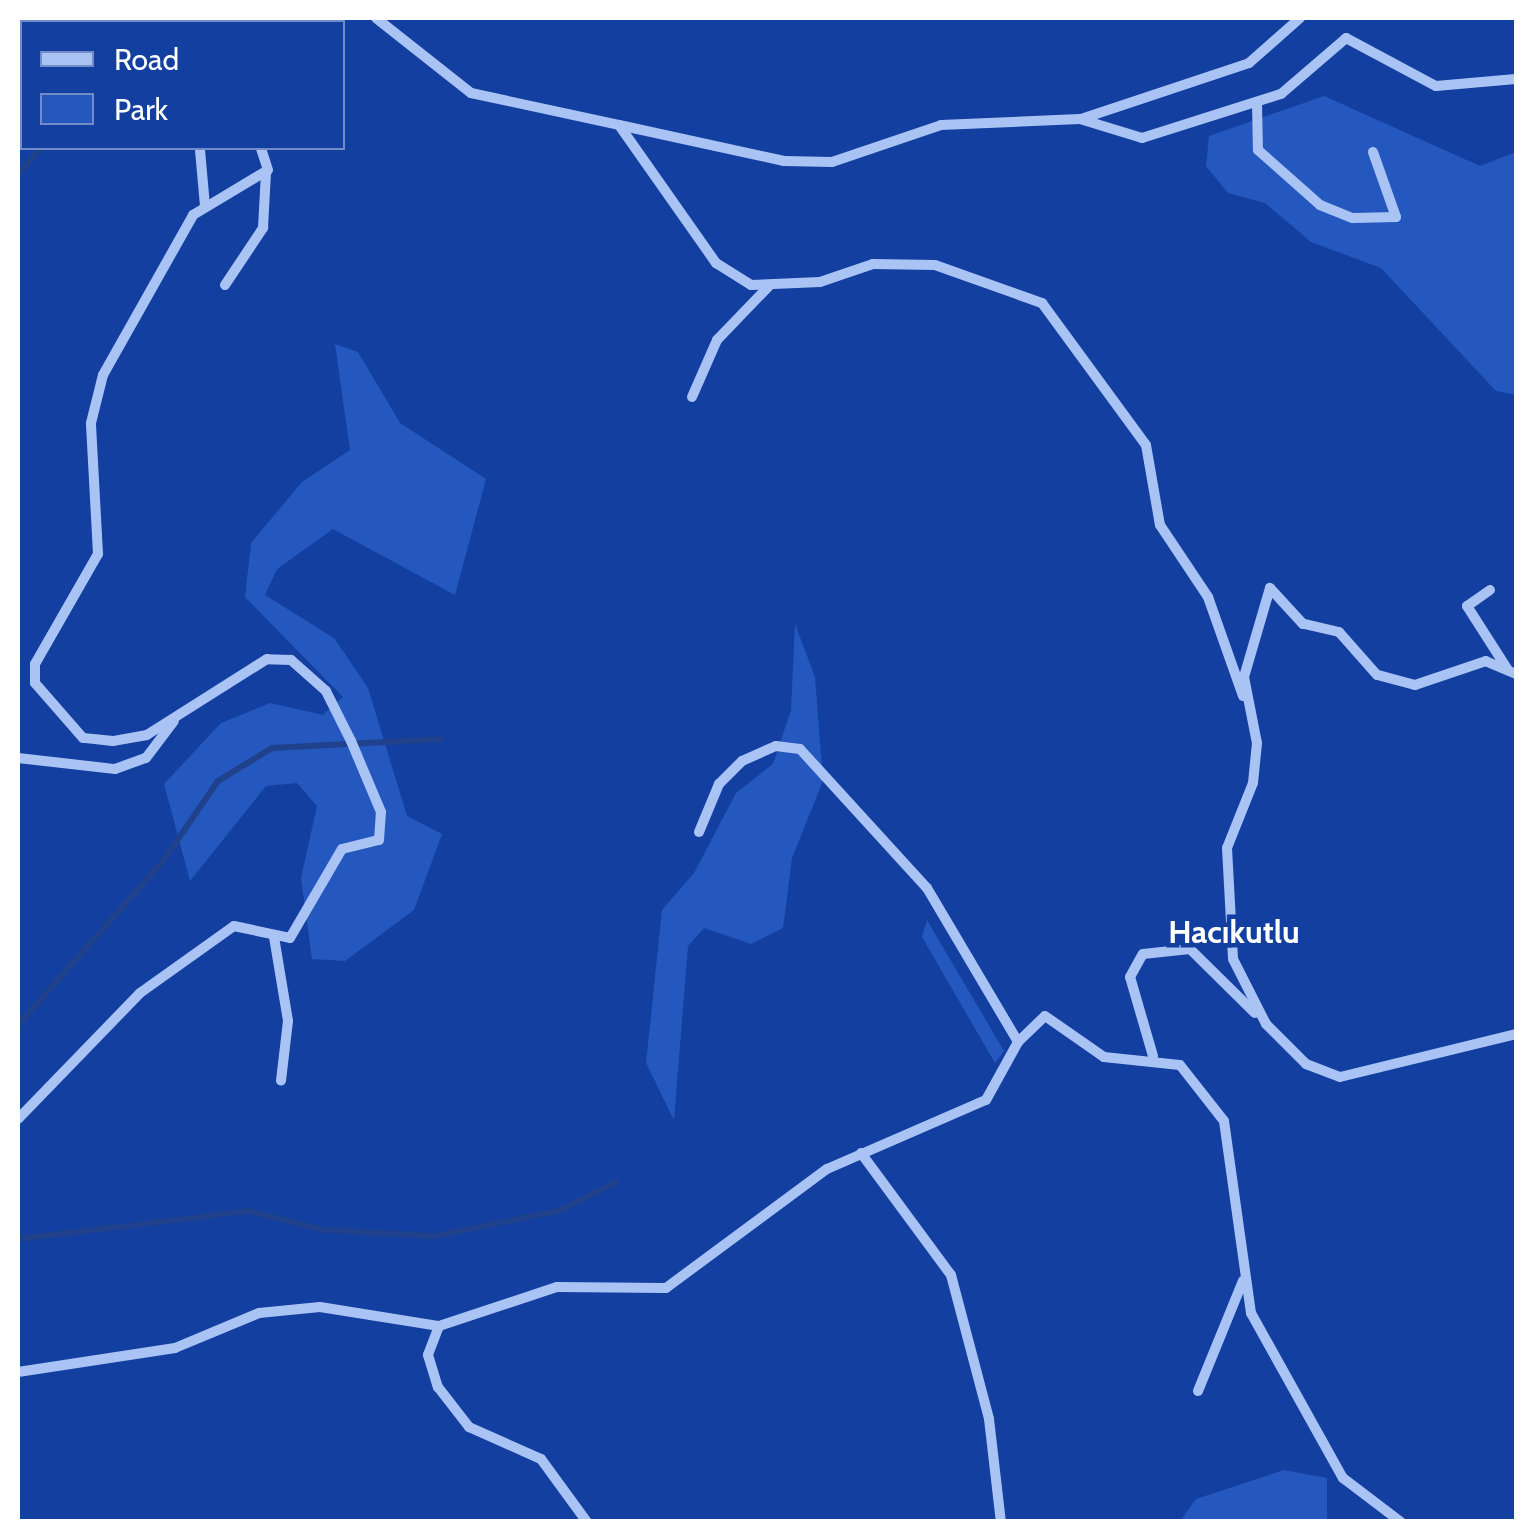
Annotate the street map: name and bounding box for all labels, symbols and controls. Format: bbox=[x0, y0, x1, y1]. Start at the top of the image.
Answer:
legend bbox=[20, 20, 345, 150]
text: Road bbox=[114, 41, 179, 78]
text: Park bbox=[114, 91, 168, 128]
district label: Hacıkutlu bbox=[1168, 913, 1300, 951]

